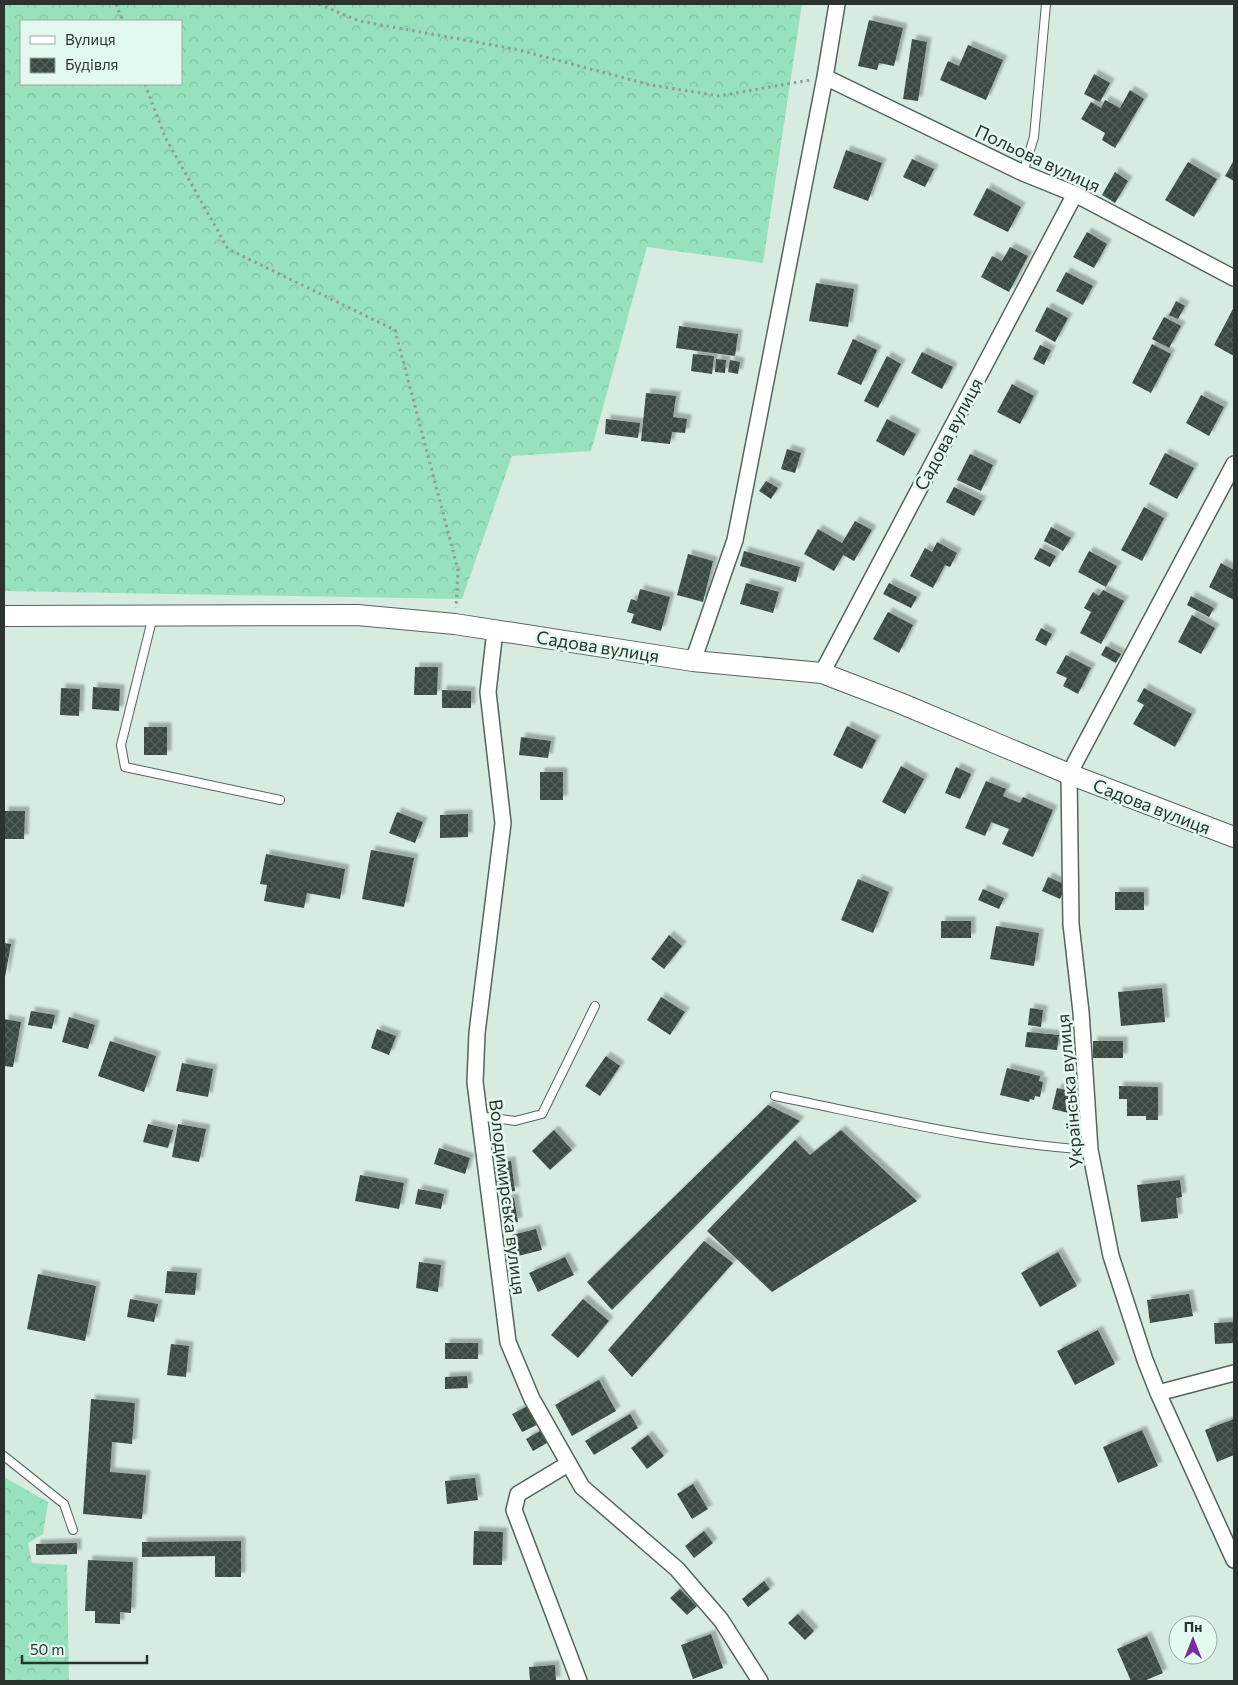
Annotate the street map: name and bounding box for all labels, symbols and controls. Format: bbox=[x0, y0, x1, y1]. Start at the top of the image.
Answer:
legend bbox=[20, 20, 182, 85]
text: Вулиця bbox=[65, 30, 116, 48]
text: Будівля bbox=[65, 55, 118, 73]
street label: Польова вулиця bbox=[972, 119, 1104, 197]
street label: Садова вулиця bbox=[909, 374, 987, 494]
street label: Садова вулиця bbox=[535, 625, 661, 667]
street label: Садова вулиця bbox=[1090, 773, 1214, 839]
street label: Українська вулиця bbox=[1051, 1013, 1087, 1169]
street label: Володимирська вулиця bbox=[485, 1098, 531, 1296]
north arrow bbox=[1168, 1615, 1218, 1665]
text: Пн bbox=[1184, 1618, 1202, 1635]
scale bar bbox=[22, 1632, 148, 1664]
text: 50 m bbox=[30, 1640, 64, 1658]

